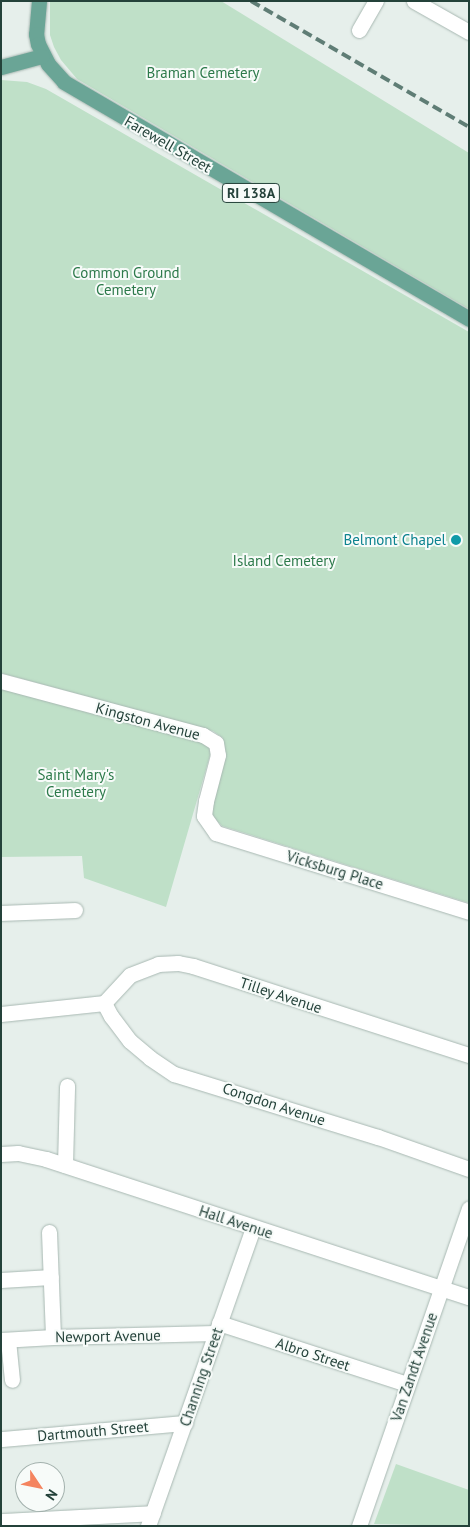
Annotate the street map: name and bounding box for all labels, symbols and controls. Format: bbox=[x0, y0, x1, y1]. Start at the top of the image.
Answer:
park label: Braman Cemetery bbox=[146, 64, 260, 82]
street label: Farewell Street bbox=[121, 112, 215, 176]
road number: RI 138A bbox=[221, 182, 281, 204]
park label: Common Ground Cemetery bbox=[72, 263, 180, 298]
place label: Belmont Chapel bbox=[343, 531, 446, 549]
marker: Belmont Chapel bbox=[450, 534, 462, 546]
park label: Island Cemetery bbox=[233, 552, 335, 570]
street label: Kingston Avenue bbox=[94, 698, 202, 744]
park label: Saint Mary's Cemetery bbox=[38, 765, 114, 800]
street label: Vicksburg Place bbox=[284, 847, 386, 893]
street label: Tilley Avenue bbox=[237, 973, 325, 1017]
street label: Congdon Avenue bbox=[220, 1079, 328, 1129]
street label: Hall Avenue bbox=[197, 1202, 275, 1242]
street label: Van Zandt Avenue bbox=[387, 1310, 441, 1424]
street label: Channing Street bbox=[176, 1325, 226, 1429]
street label: Newport Avenue bbox=[55, 1326, 161, 1346]
street label: Albro Street bbox=[274, 1334, 352, 1374]
street label: Dartmouth Street bbox=[37, 1417, 149, 1445]
north arrow bbox=[15, 1462, 65, 1512]
text: N bbox=[42, 1486, 62, 1504]

